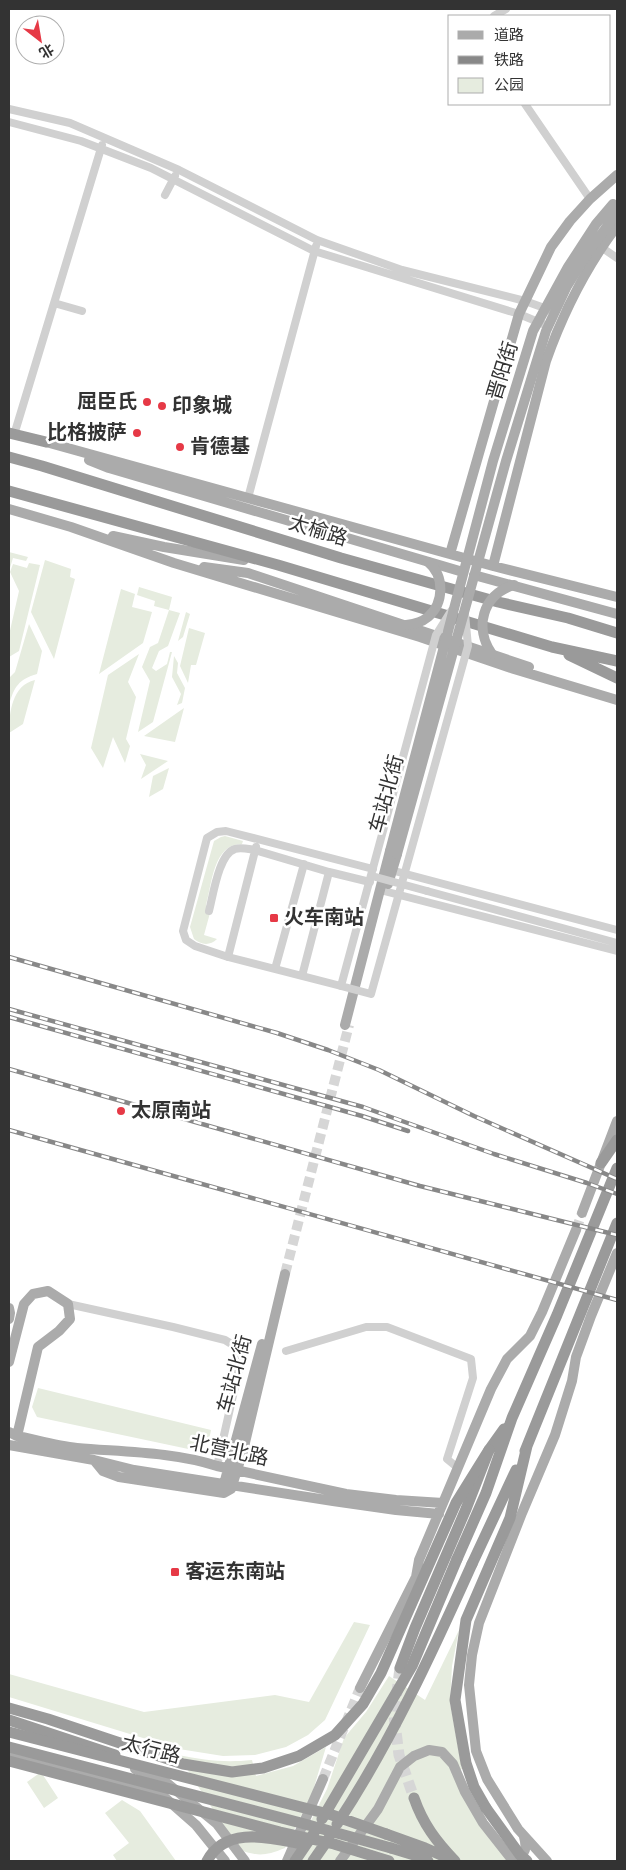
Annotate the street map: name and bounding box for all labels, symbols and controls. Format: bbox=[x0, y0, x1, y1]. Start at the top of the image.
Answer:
north arrow bbox=[15, 15, 65, 65]
legend bbox=[448, 15, 611, 105]
text: 道路 bbox=[494, 27, 524, 43]
text: 北 bbox=[37, 41, 56, 61]
text: 铁路 bbox=[494, 52, 524, 68]
text: 公园 bbox=[494, 77, 524, 93]
street label: 晋阳街 bbox=[484, 339, 521, 403]
place label: 屈臣氏 bbox=[77, 391, 137, 412]
place label: 印象城 bbox=[172, 394, 232, 416]
marker: 屈臣氏 bbox=[141, 396, 153, 408]
marker: 印象城 bbox=[156, 400, 168, 412]
place label: 比格披萨 bbox=[47, 421, 127, 443]
marker: 比格披萨 bbox=[131, 427, 143, 439]
place label: 肯德基 bbox=[190, 435, 250, 457]
marker: 肯德基 bbox=[174, 441, 186, 453]
street label: 太榆路 bbox=[286, 512, 350, 549]
street label: 车站北街 bbox=[366, 753, 407, 835]
place label: 火车南站 bbox=[284, 906, 364, 928]
marker: 火车南站 bbox=[268, 912, 280, 924]
place label: 太原南站 bbox=[131, 1100, 211, 1121]
marker: 太原南站 bbox=[115, 1105, 127, 1117]
street label: 车站北街 bbox=[214, 1333, 255, 1415]
street label: 北营北路 bbox=[188, 1432, 270, 1469]
place label: 客运东南站 bbox=[185, 1560, 285, 1582]
marker: 客运东南站 bbox=[169, 1566, 181, 1578]
street label: 太行路 bbox=[119, 1732, 183, 1767]

